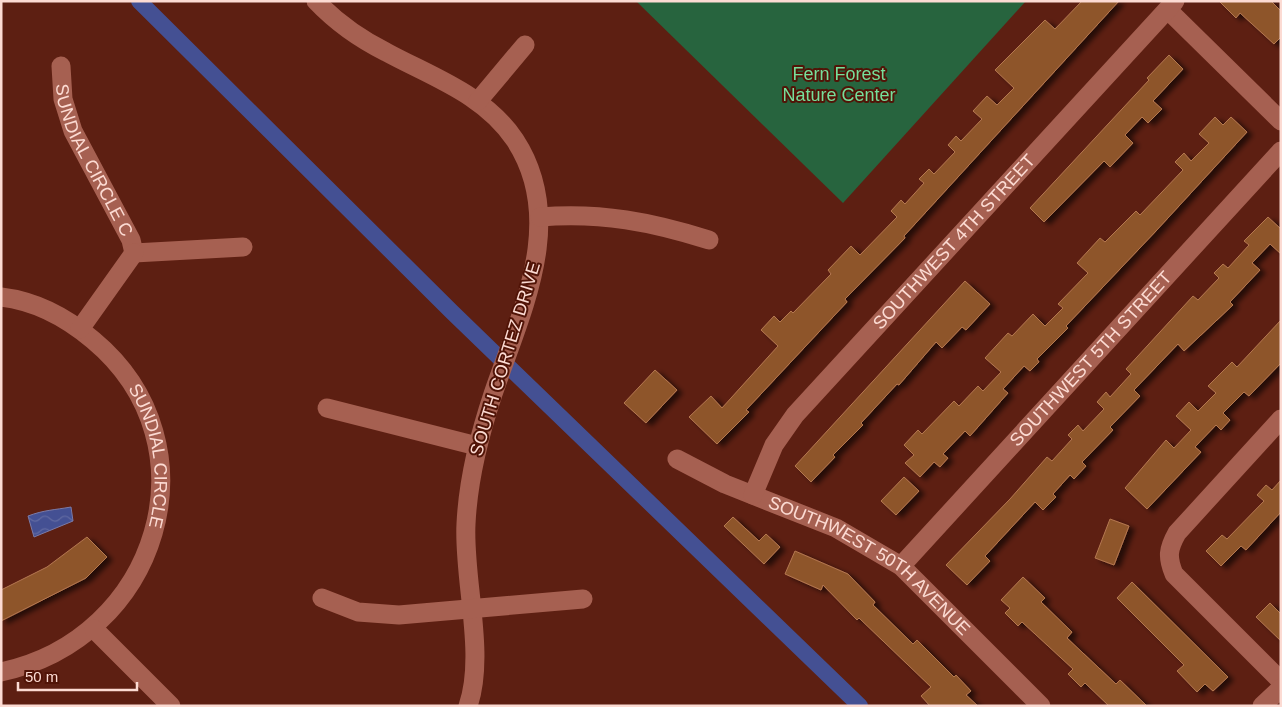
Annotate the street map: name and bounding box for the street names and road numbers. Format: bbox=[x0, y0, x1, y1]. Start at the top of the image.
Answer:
street label: SUNDIAL CIRCLE C bbox=[52, 83, 137, 240]
street label: SOUTHWEST 4TH STREET bbox=[869, 150, 1039, 333]
street label: SOUTH CORTEZ DRIVE bbox=[466, 260, 544, 458]
street label: SOUTHWEST 5TH STREET bbox=[1006, 267, 1176, 450]
street label: SUNDIAL CIRCLE bbox=[125, 380, 171, 530]
street label: SOUTHWEST 50TH AVENUE bbox=[766, 492, 974, 639]

